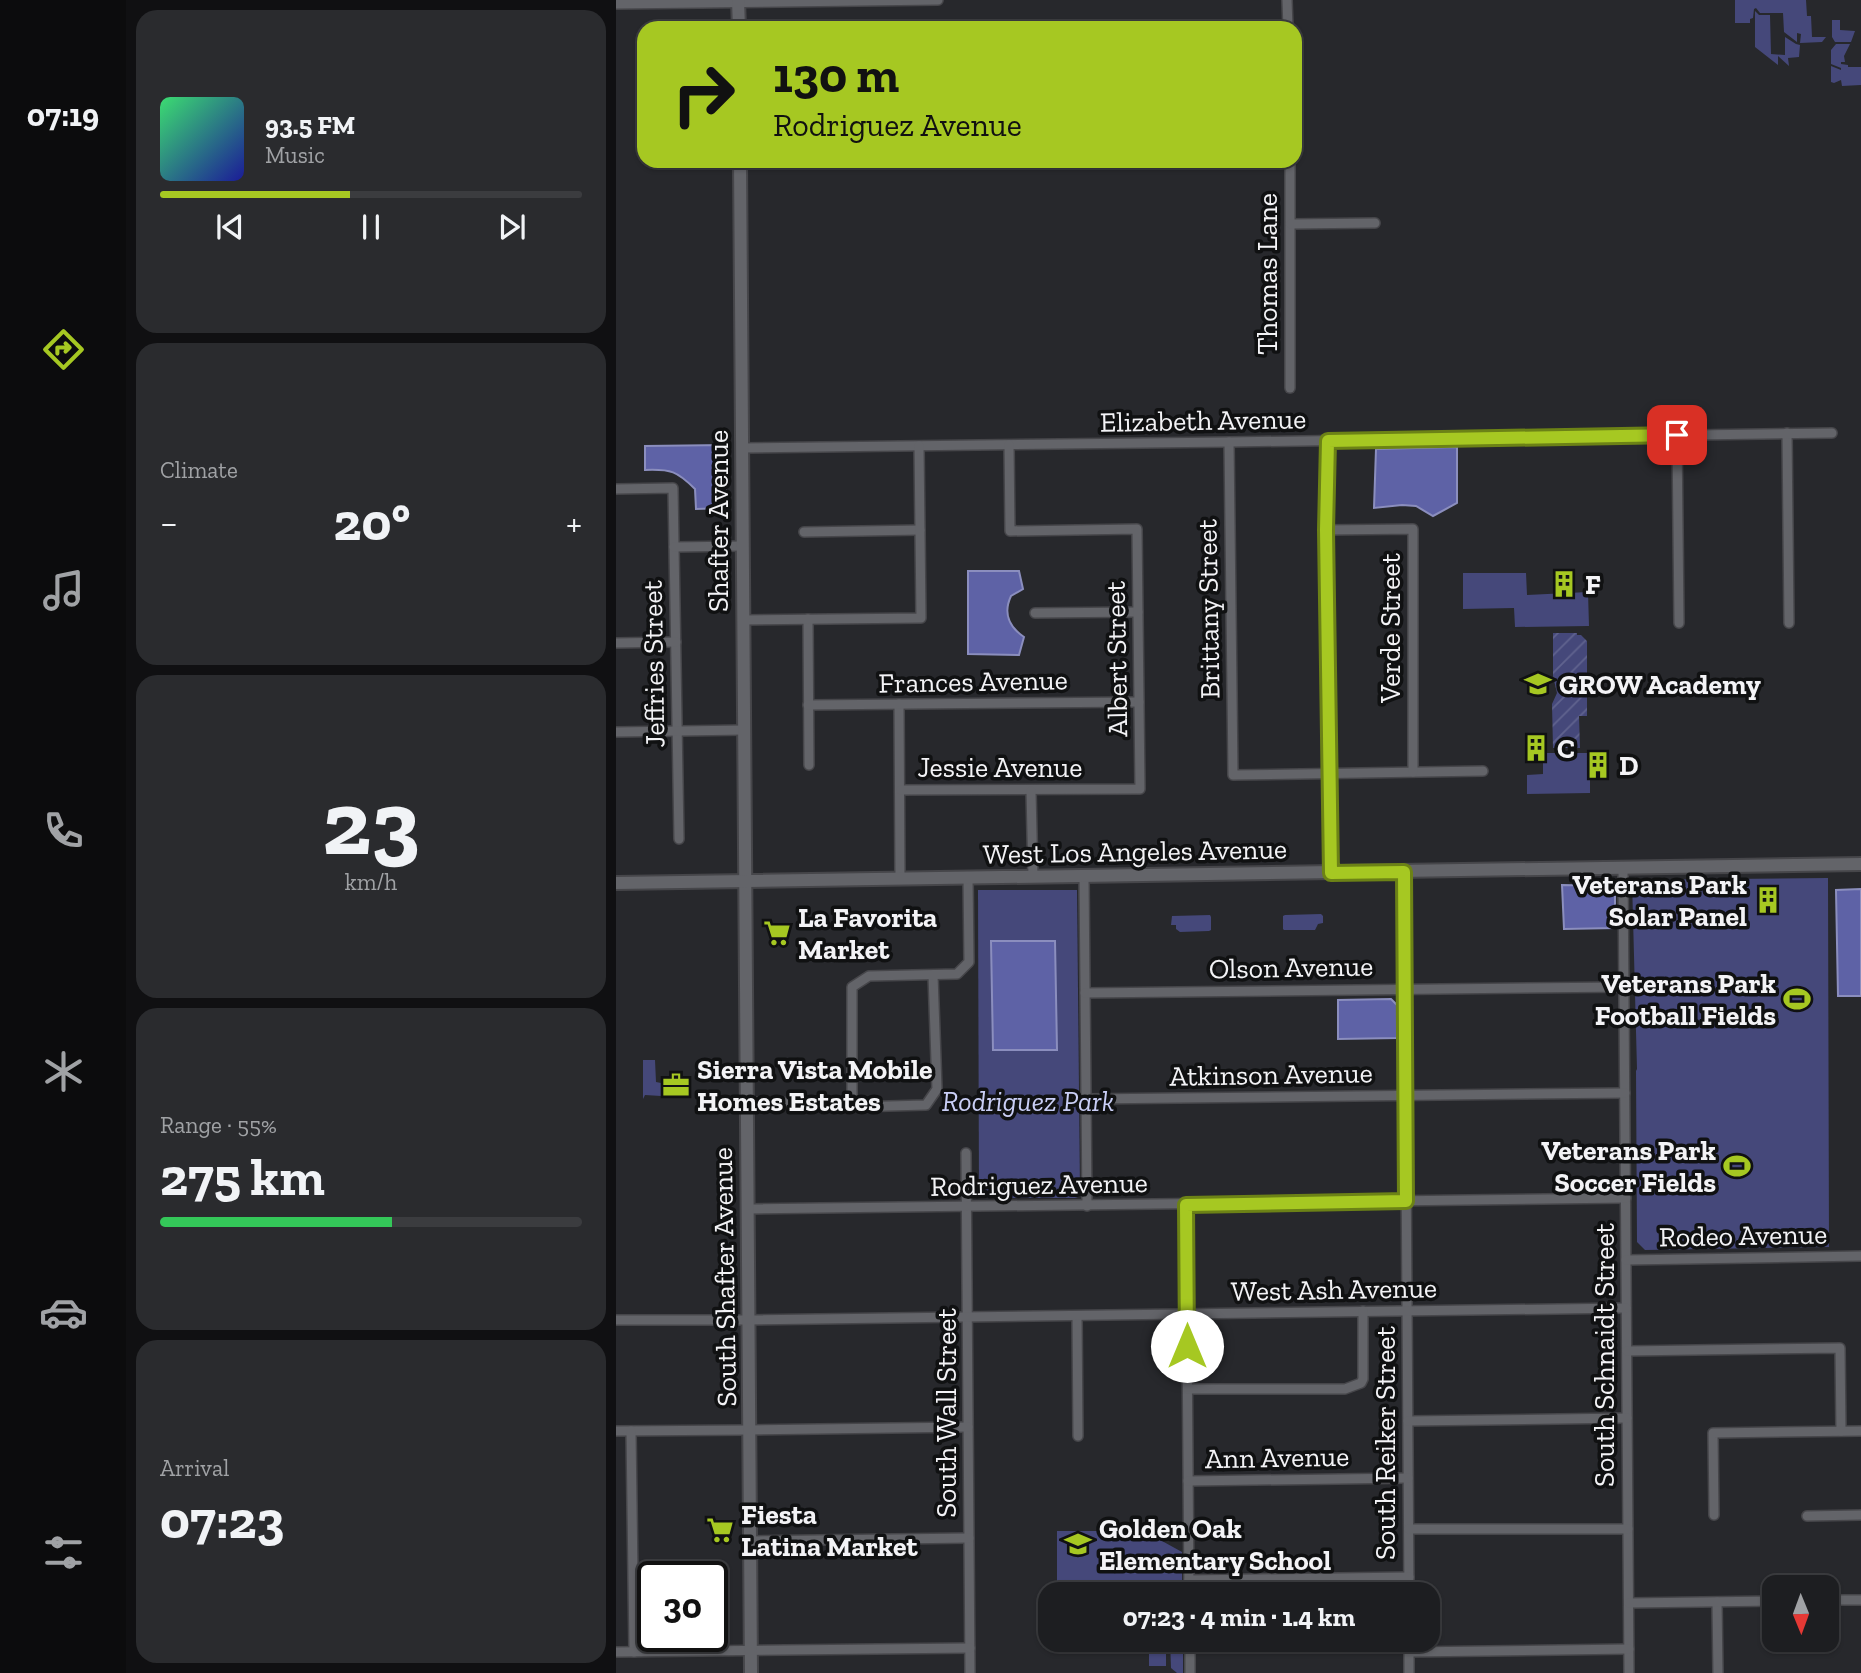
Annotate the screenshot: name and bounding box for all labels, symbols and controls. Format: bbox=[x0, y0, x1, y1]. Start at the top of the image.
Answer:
text: 130 m bbox=[773, 46, 899, 105]
icon: right bbox=[658, 49, 749, 140]
text: 07:19 bbox=[27, 96, 99, 134]
text: Rodriguez Avenue bbox=[773, 106, 1022, 144]
text: 93.5 FM bbox=[265, 109, 355, 141]
text: Music bbox=[265, 141, 325, 169]
street label: Thomas Lane bbox=[1251, 193, 1284, 355]
icon: previous bbox=[211, 208, 249, 246]
icon: pause bbox=[352, 208, 390, 246]
icon: next bbox=[493, 208, 531, 246]
icon: directions bbox=[39, 325, 88, 374]
street label: Elizabeth Avenue bbox=[1100, 402, 1306, 439]
pin bbox=[1647, 405, 1707, 465]
icon: arrive bbox=[1658, 416, 1696, 454]
street label: Shafter Avenue bbox=[702, 430, 735, 612]
text: Climate bbox=[160, 456, 238, 484]
text: 20° bbox=[334, 491, 410, 553]
text: − bbox=[160, 500, 178, 546]
text: + bbox=[566, 500, 582, 546]
street label: Brittany Street bbox=[1190, 518, 1227, 699]
street label: Verde Street bbox=[1374, 552, 1407, 704]
icon: music bbox=[39, 566, 88, 615]
place label: F bbox=[1585, 568, 1601, 601]
building icon: F bbox=[1549, 569, 1579, 599]
street label: Jeffries Street bbox=[636, 579, 671, 748]
street label: Albert Street bbox=[1099, 580, 1134, 737]
street label: Frances Avenue bbox=[878, 663, 1068, 700]
place label: GROW Academy bbox=[1559, 668, 1761, 701]
school or university icon: GROW Academy bbox=[1523, 669, 1553, 699]
place label: C bbox=[1557, 732, 1575, 765]
building icon: C bbox=[1521, 733, 1551, 763]
place label: D bbox=[1619, 749, 1639, 782]
building icon: D bbox=[1583, 750, 1613, 780]
street label: Jessie Avenue bbox=[918, 751, 1082, 784]
text: 23 bbox=[322, 768, 420, 877]
icon: phone bbox=[39, 806, 88, 855]
street label: West Los Angeles Avenue bbox=[983, 832, 1287, 871]
text: km/h bbox=[345, 868, 397, 896]
place label: Veterans Park Solar Panel bbox=[1572, 868, 1748, 933]
building icon: Veterans Park Solar Panel bbox=[1753, 885, 1783, 915]
place label: La Favorita Market bbox=[798, 901, 937, 966]
supermarket icon: La Favorita Market bbox=[762, 918, 792, 948]
street label: Olson Avenue bbox=[1209, 950, 1373, 985]
place label: Veterans Park Football Fields bbox=[1595, 967, 1777, 1032]
sports icon: Veterans Park Football Fields bbox=[1782, 984, 1812, 1014]
icon: climate bbox=[39, 1047, 88, 1096]
place label: Sierra Vista Mobile Homes Estates bbox=[697, 1053, 932, 1118]
street label: Atkinson Avenue bbox=[1169, 1056, 1373, 1093]
office icon: Sierra Vista Mobile Homes Estates bbox=[661, 1070, 691, 1100]
park label: Rodriguez Park bbox=[942, 1085, 1114, 1118]
text: Range · 55% bbox=[160, 1111, 277, 1139]
place label: Veterans Park Soccer Fields bbox=[1541, 1134, 1717, 1199]
text: 275 km bbox=[160, 1146, 325, 1208]
street label: South Shafter Avenue bbox=[706, 1147, 743, 1407]
sports icon: Veterans Park Soccer Fields bbox=[1722, 1151, 1752, 1181]
street label: Rodriguez Avenue bbox=[930, 1166, 1148, 1203]
street label: Rodeo Avenue bbox=[1659, 1218, 1827, 1253]
street label: South Schnaidt Street bbox=[1588, 1222, 1621, 1487]
street label: West Ash Avenue bbox=[1231, 1271, 1437, 1308]
icon: car bbox=[39, 1288, 88, 1337]
street label: South Wall Street bbox=[930, 1308, 963, 1518]
position arrow bbox=[1150, 1309, 1224, 1383]
street label: South Reiker Street bbox=[1369, 1326, 1402, 1560]
street label: Ann Avenue bbox=[1205, 1440, 1350, 1475]
text: Arrival bbox=[160, 1454, 229, 1482]
text: 07:23 bbox=[160, 1489, 284, 1551]
place label: Fiesta Latina Market bbox=[741, 1498, 918, 1563]
place label: Golden Oak Elementary School bbox=[1099, 1512, 1331, 1577]
supermarket icon: Fiesta Latina Market bbox=[705, 1515, 735, 1545]
icon: filters bbox=[39, 1528, 88, 1577]
school or university icon: Golden Oak Elementary School bbox=[1063, 1529, 1093, 1559]
speed limit sign: 30 bbox=[637, 1561, 728, 1652]
north arrow bbox=[1762, 1575, 1839, 1652]
map controls bbox=[1762, 1575, 1839, 1652]
text: 07:23 · 4 min · 1.4 km bbox=[1123, 1601, 1355, 1633]

